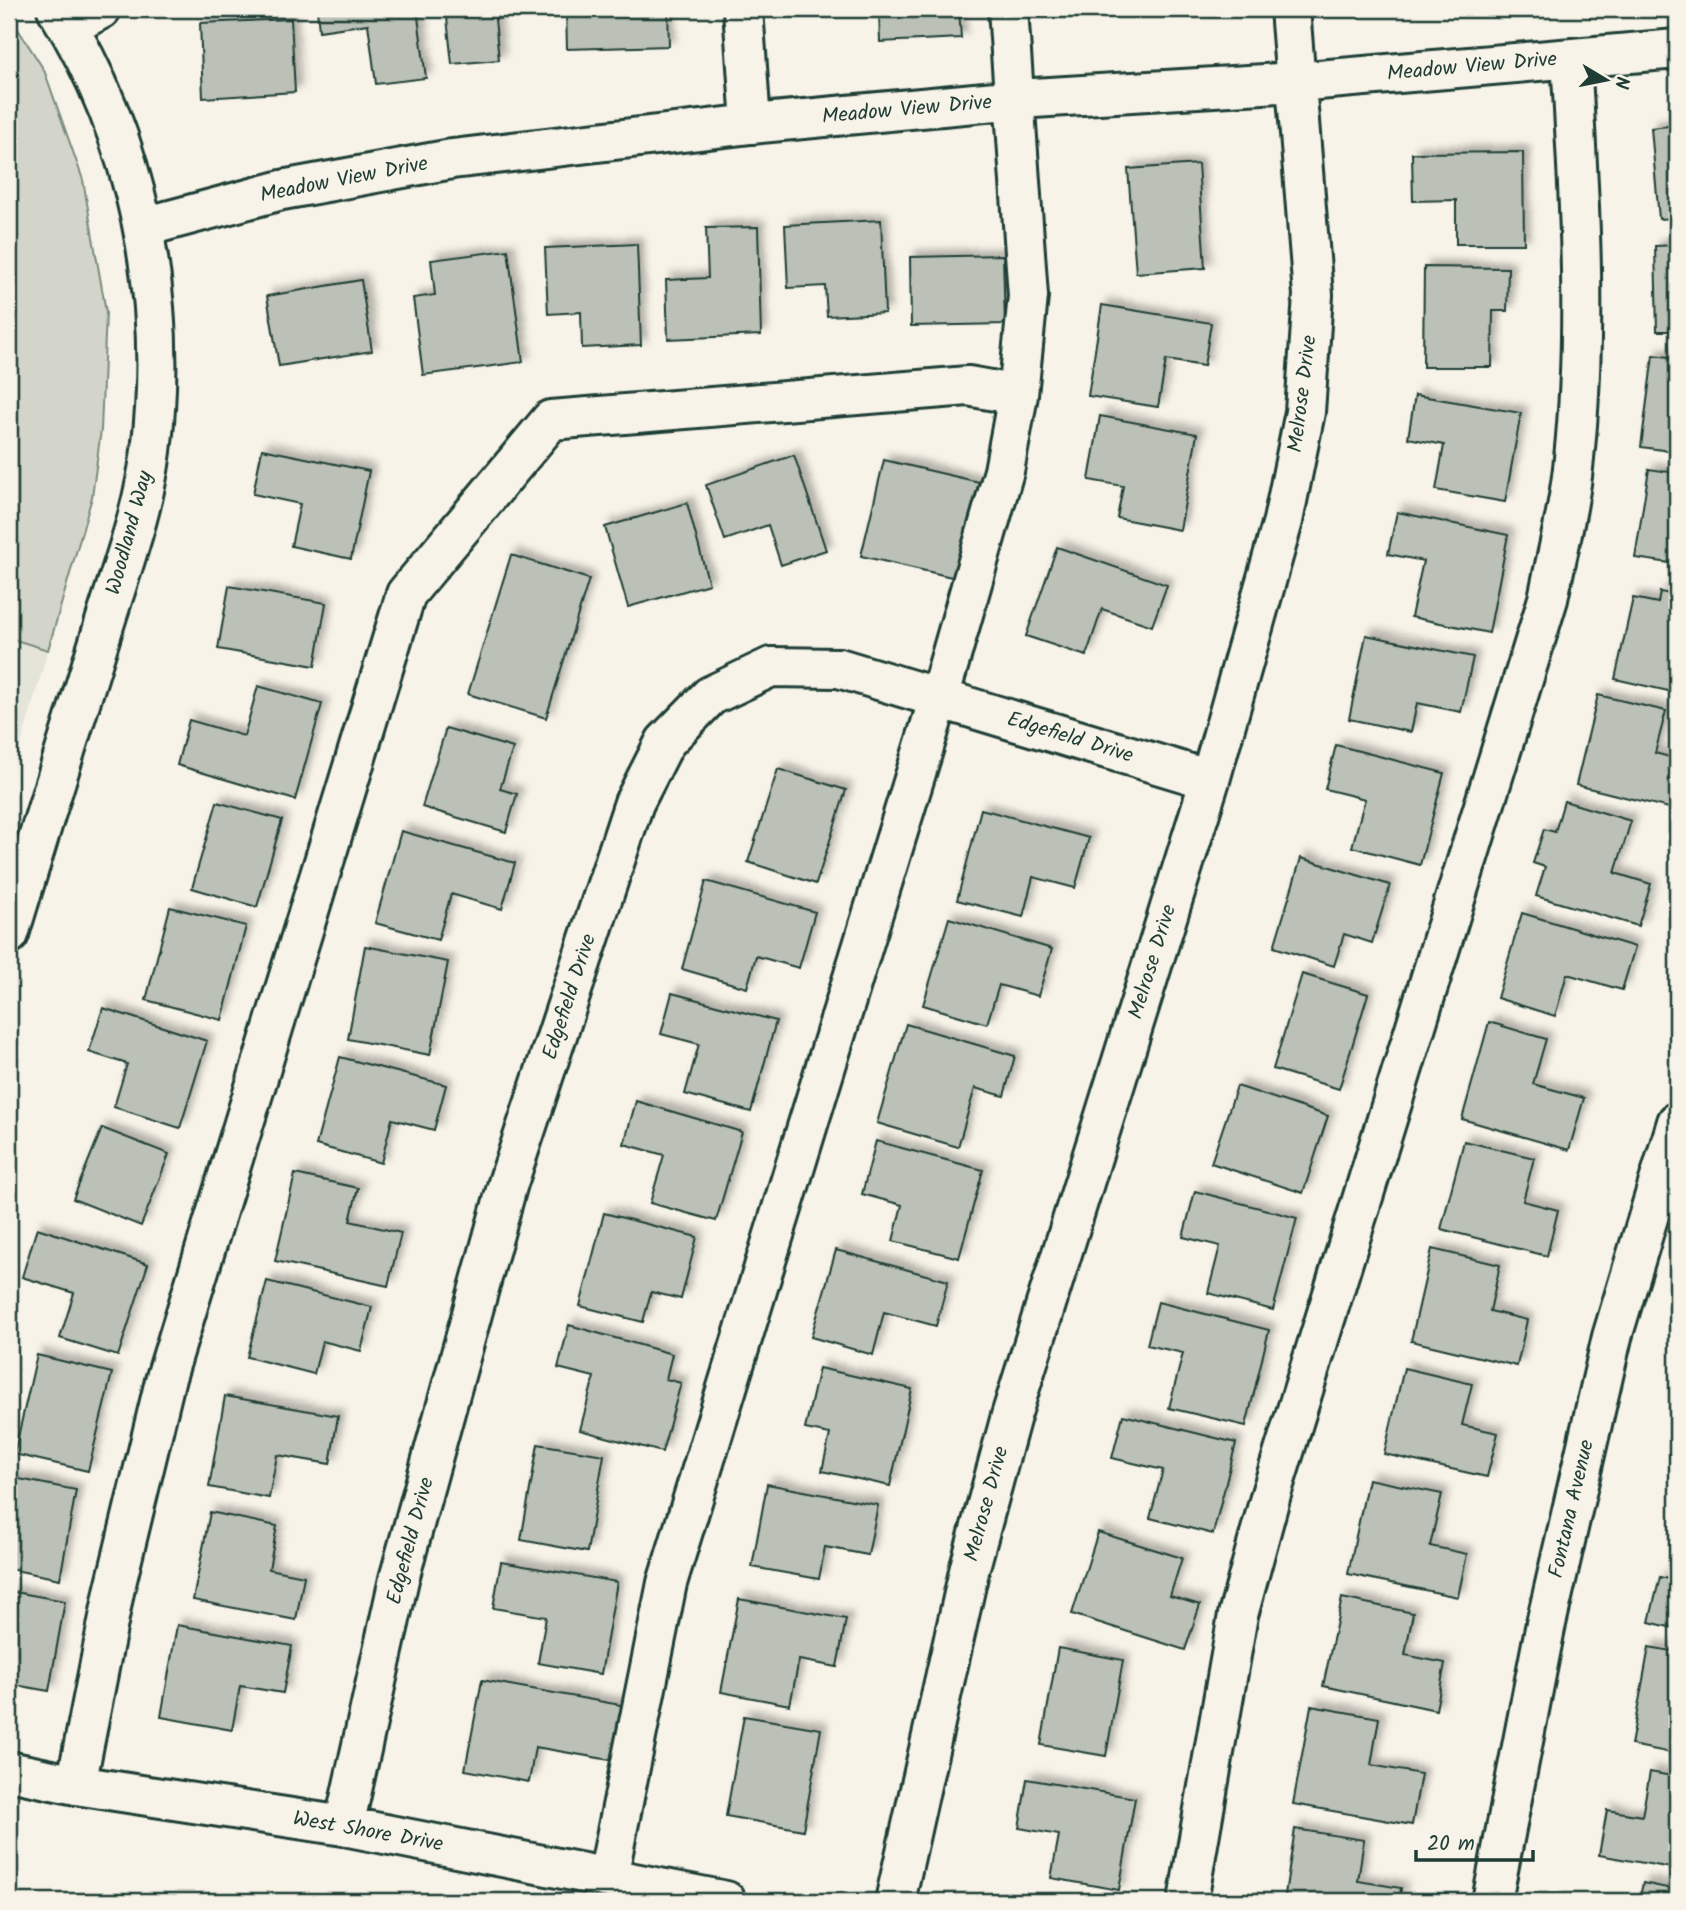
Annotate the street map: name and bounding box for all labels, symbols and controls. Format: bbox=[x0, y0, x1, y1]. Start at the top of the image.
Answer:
street label: Meadow View Drive bbox=[1386, 43, 1559, 91]
north arrow bbox=[1570, 46, 1640, 116]
text: N bbox=[1605, 74, 1637, 91]
street label: Meadow View Drive bbox=[821, 86, 994, 134]
street label: Meadow View Drive bbox=[257, 147, 431, 212]
street label: Melrose Drive bbox=[1279, 333, 1327, 455]
street label: Woodland Way bbox=[98, 467, 162, 599]
street label: Edgefield Drive bbox=[1003, 703, 1138, 773]
street label: Melrose Drive bbox=[1120, 900, 1186, 1023]
street label: Edgefield Drive bbox=[534, 929, 606, 1064]
street label: Fontana Avenue bbox=[1540, 1436, 1604, 1581]
street label: Melrose Drive bbox=[956, 1442, 1018, 1565]
street label: Edgefield Drive bbox=[378, 1473, 444, 1608]
street label: West Shore Drive bbox=[290, 1803, 446, 1862]
scale bar bbox=[1416, 1819, 1534, 1863]
text: 20 m bbox=[1427, 1828, 1475, 1861]

